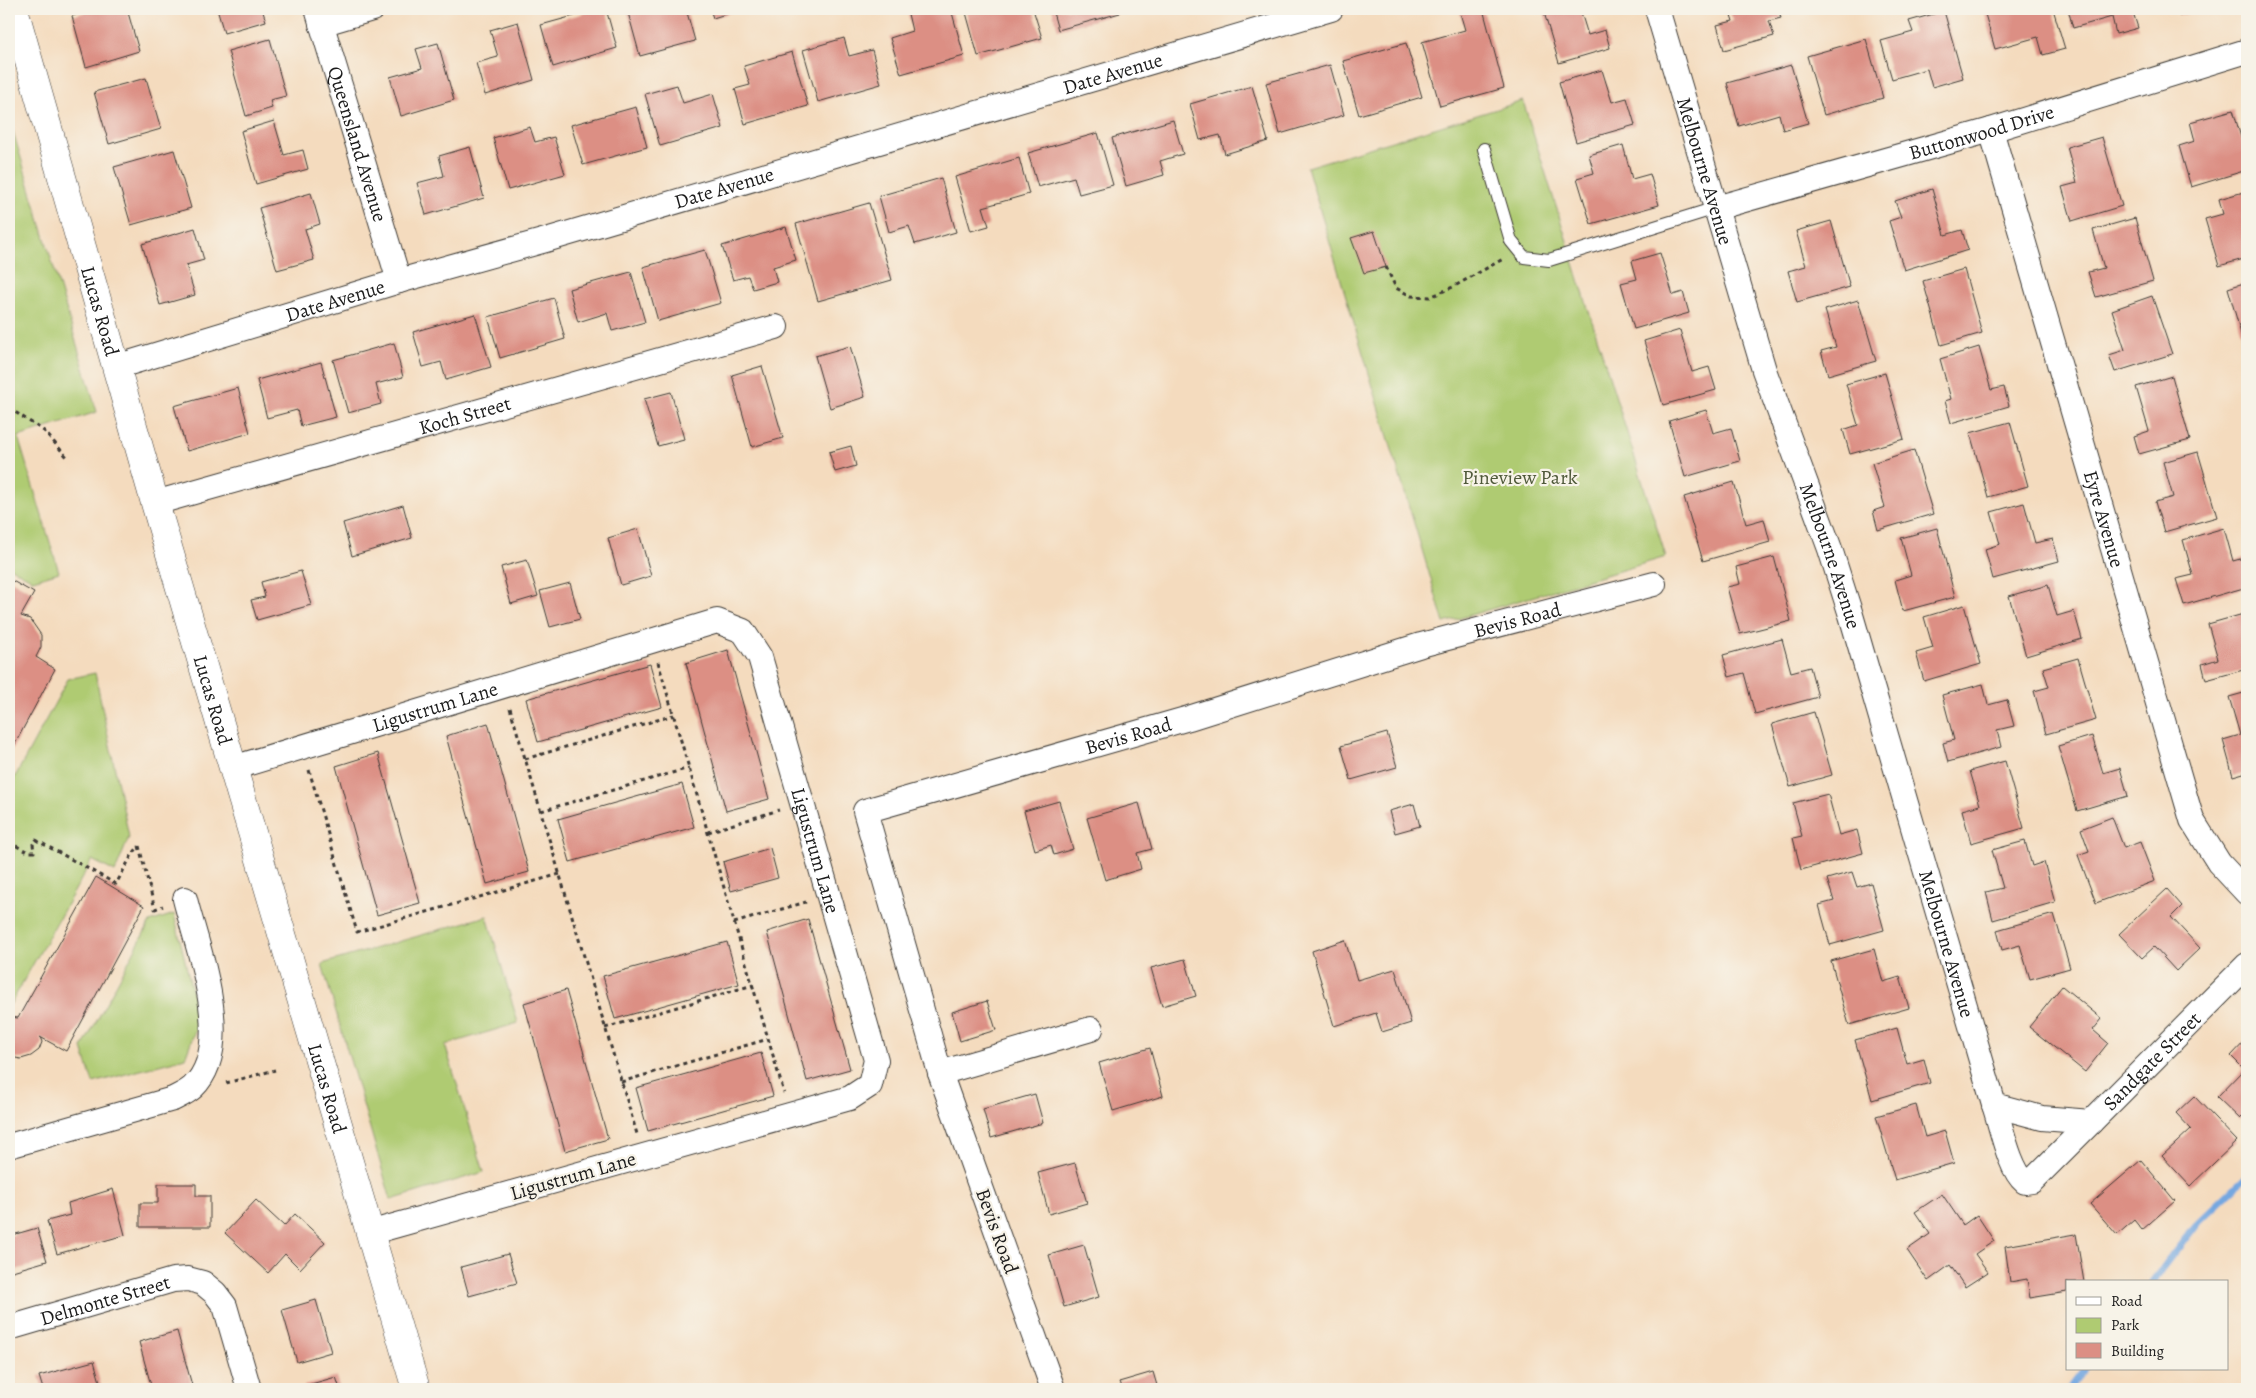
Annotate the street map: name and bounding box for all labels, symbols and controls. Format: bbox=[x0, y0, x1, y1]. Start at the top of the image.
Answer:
street label: Date Avenue bbox=[1060, 46, 1166, 101]
street label: Queensland Avenue bbox=[322, 63, 394, 225]
street label: Melbourne Avenue bbox=[1670, 94, 1740, 248]
street label: Buttonwood Drive bbox=[1906, 98, 2057, 166]
street label: Date Avenue bbox=[671, 160, 777, 215]
street label: Lucas Road bbox=[75, 263, 126, 359]
street label: Date Avenue bbox=[282, 273, 388, 328]
street label: Koch Street bbox=[416, 389, 514, 441]
park label: Pineview Park bbox=[1462, 464, 1578, 491]
street label: Eyre Avenue bbox=[2077, 467, 2131, 571]
street label: Melbourne Avenue bbox=[1793, 479, 1868, 632]
street label: Bevis Road bbox=[1471, 595, 1564, 644]
street label: Lucas Road bbox=[187, 652, 239, 748]
street label: Ligustrum Lane bbox=[369, 675, 501, 738]
street label: Bevis Road bbox=[1082, 710, 1175, 761]
street label: Ligustrum Lane bbox=[785, 784, 847, 917]
street label: Melbourne Avenue bbox=[1913, 867, 1981, 1021]
street label: Sandgate Street bbox=[2097, 1005, 2207, 1116]
street label: Lucas Road bbox=[301, 1040, 354, 1137]
street label: Ligustrum Lane bbox=[507, 1145, 639, 1207]
street label: Bevis Road bbox=[969, 1185, 1025, 1278]
street label: Delmonte Street bbox=[37, 1268, 174, 1332]
legend bbox=[2066, 1280, 2228, 1370]
text: Road bbox=[2111, 1291, 2143, 1311]
text: Park bbox=[2111, 1315, 2140, 1335]
text: Building bbox=[2111, 1341, 2164, 1361]

